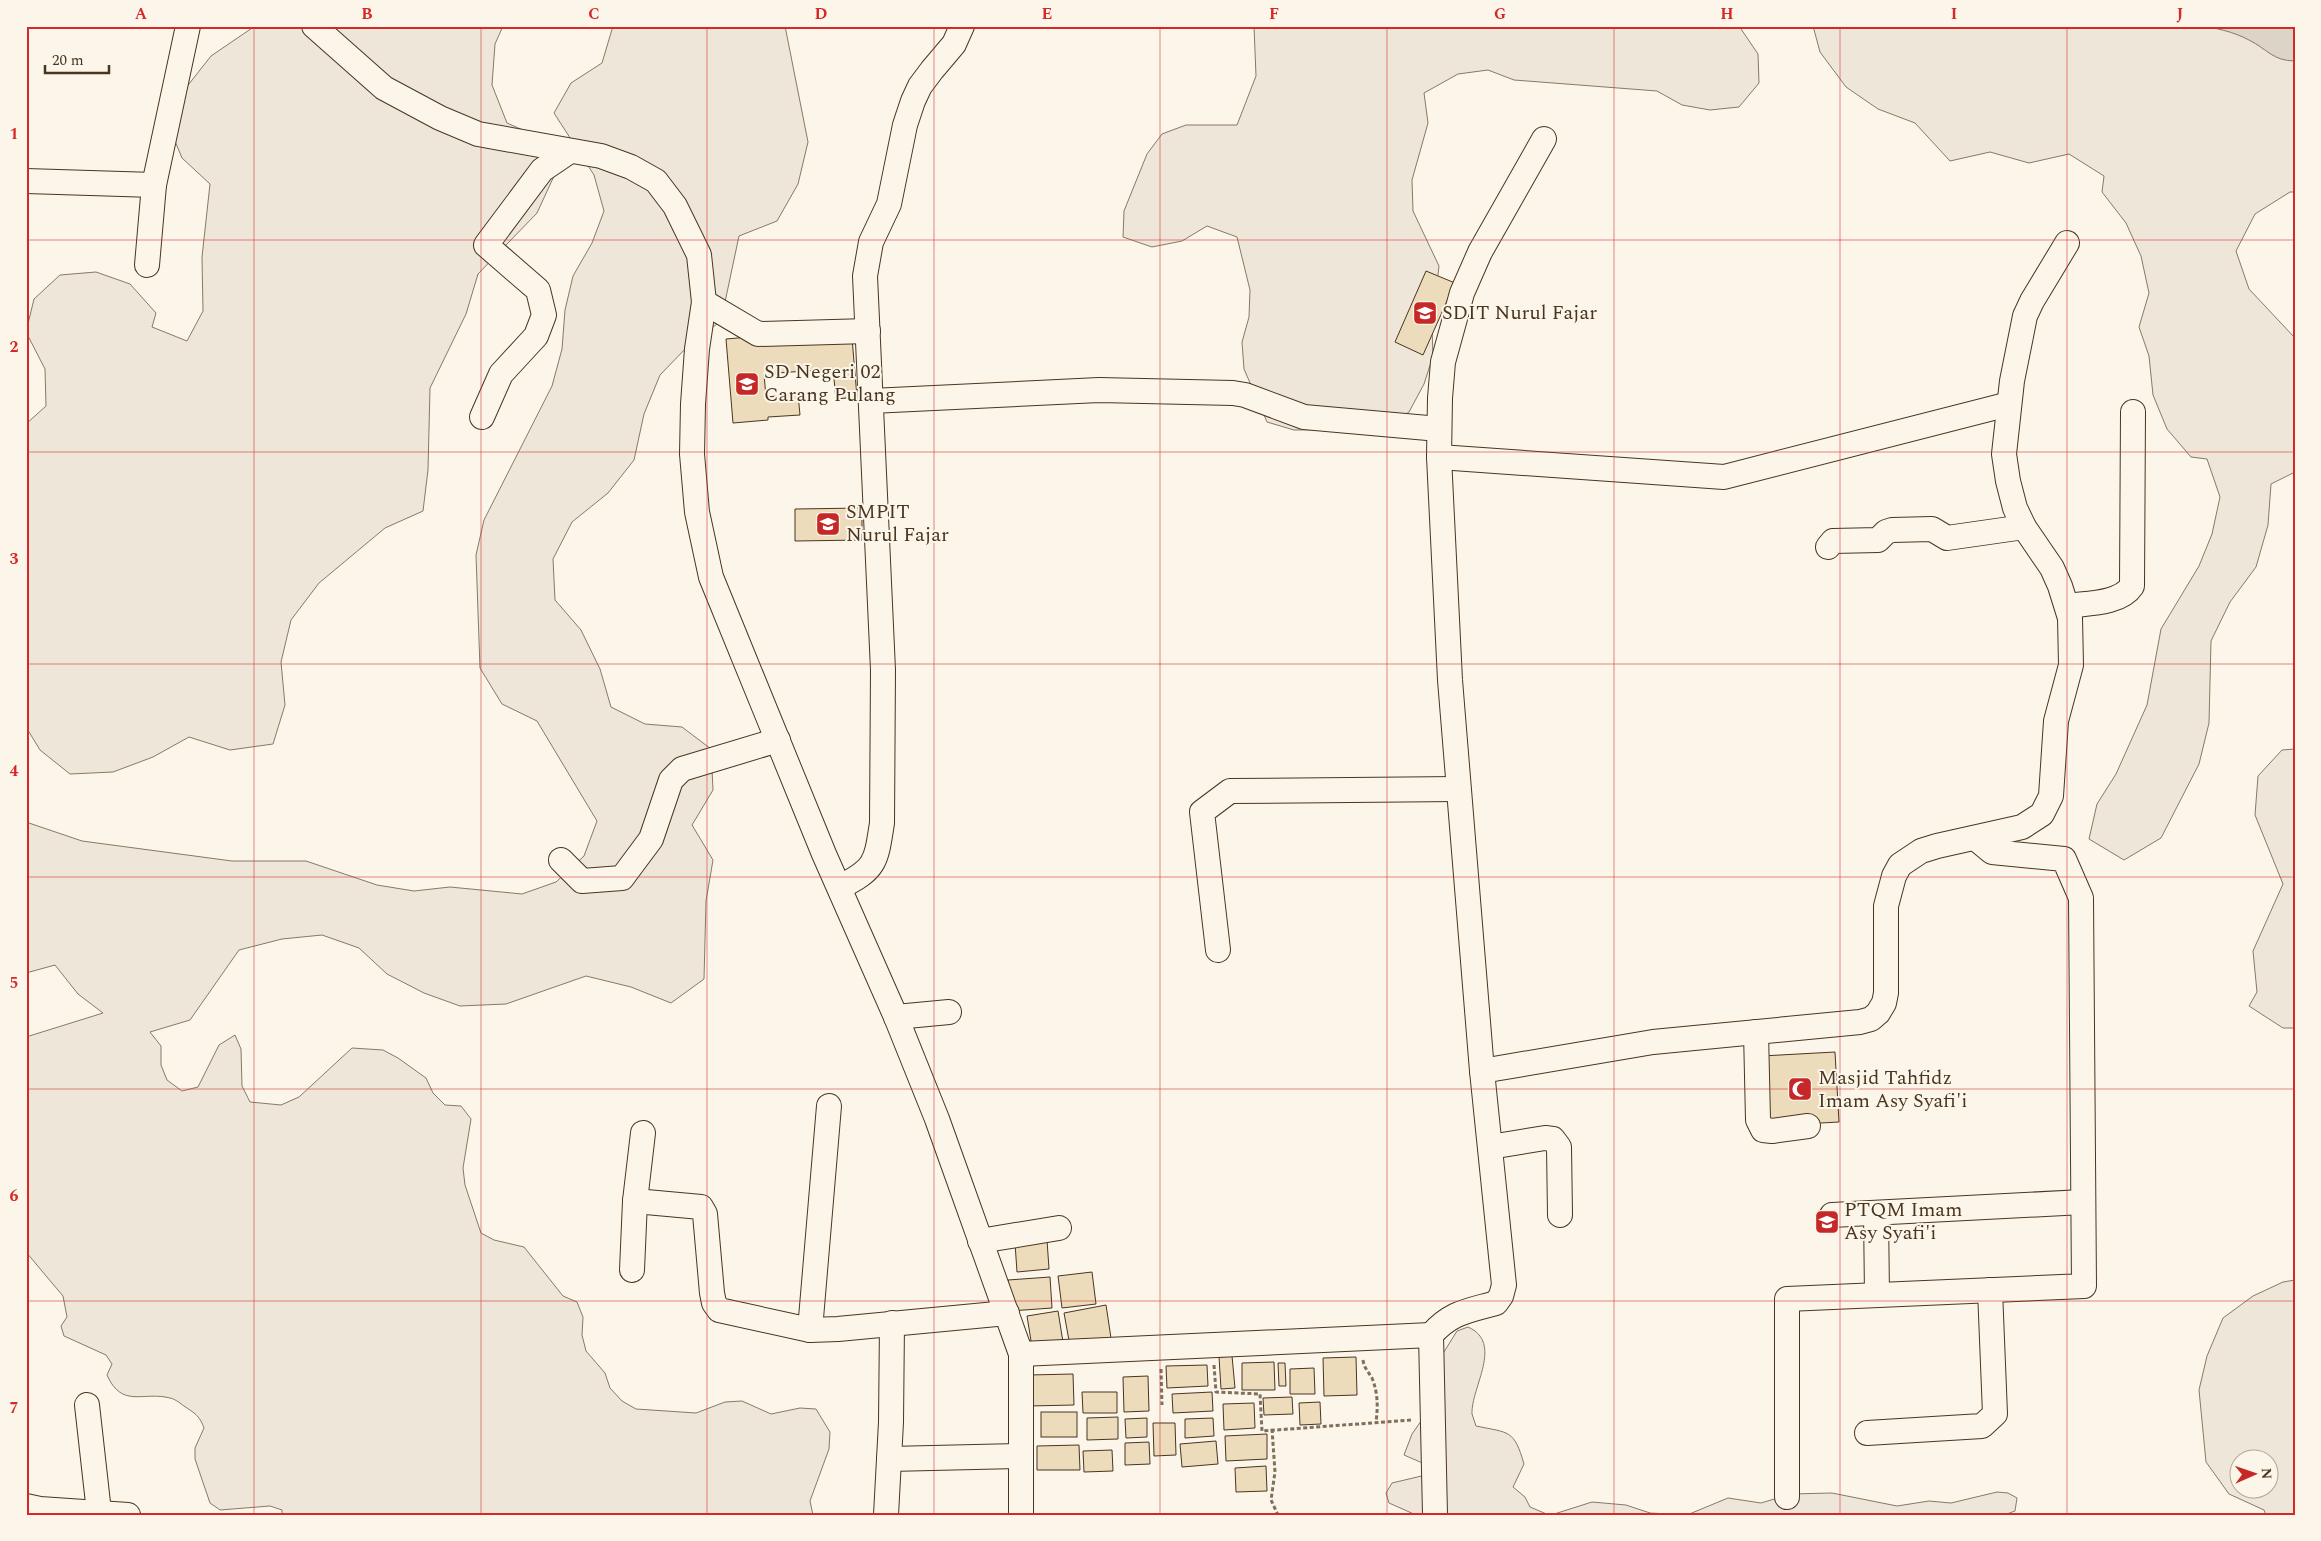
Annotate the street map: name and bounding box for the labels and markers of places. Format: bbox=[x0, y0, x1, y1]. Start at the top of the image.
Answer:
place label: SDIT Nurul Fajar bbox=[1442, 298, 1597, 328]
school or university icon: SDIT Nurul Fajar bbox=[1412, 300, 1438, 326]
place label: SD Negeri 02 Carang Pulang bbox=[764, 357, 896, 410]
school or university icon: SD Negeri 02 Carang Pulang bbox=[734, 371, 760, 397]
place label: SMPIT Nurul Fajar bbox=[846, 497, 949, 550]
school or university icon: SMPIT Nurul Fajar bbox=[815, 511, 841, 537]
place label: Masjid Tahfidz Imam Asy Syafi'i bbox=[1818, 1063, 1967, 1116]
mosque icon: Masjid Tahfidz Imam Asy Syafi'i bbox=[1787, 1076, 1813, 1102]
place label: PTQM Imam Asy Syafi'i bbox=[1844, 1195, 1962, 1248]
school or university icon: PTQM Imam Asy Syafi'i bbox=[1814, 1209, 1840, 1235]

